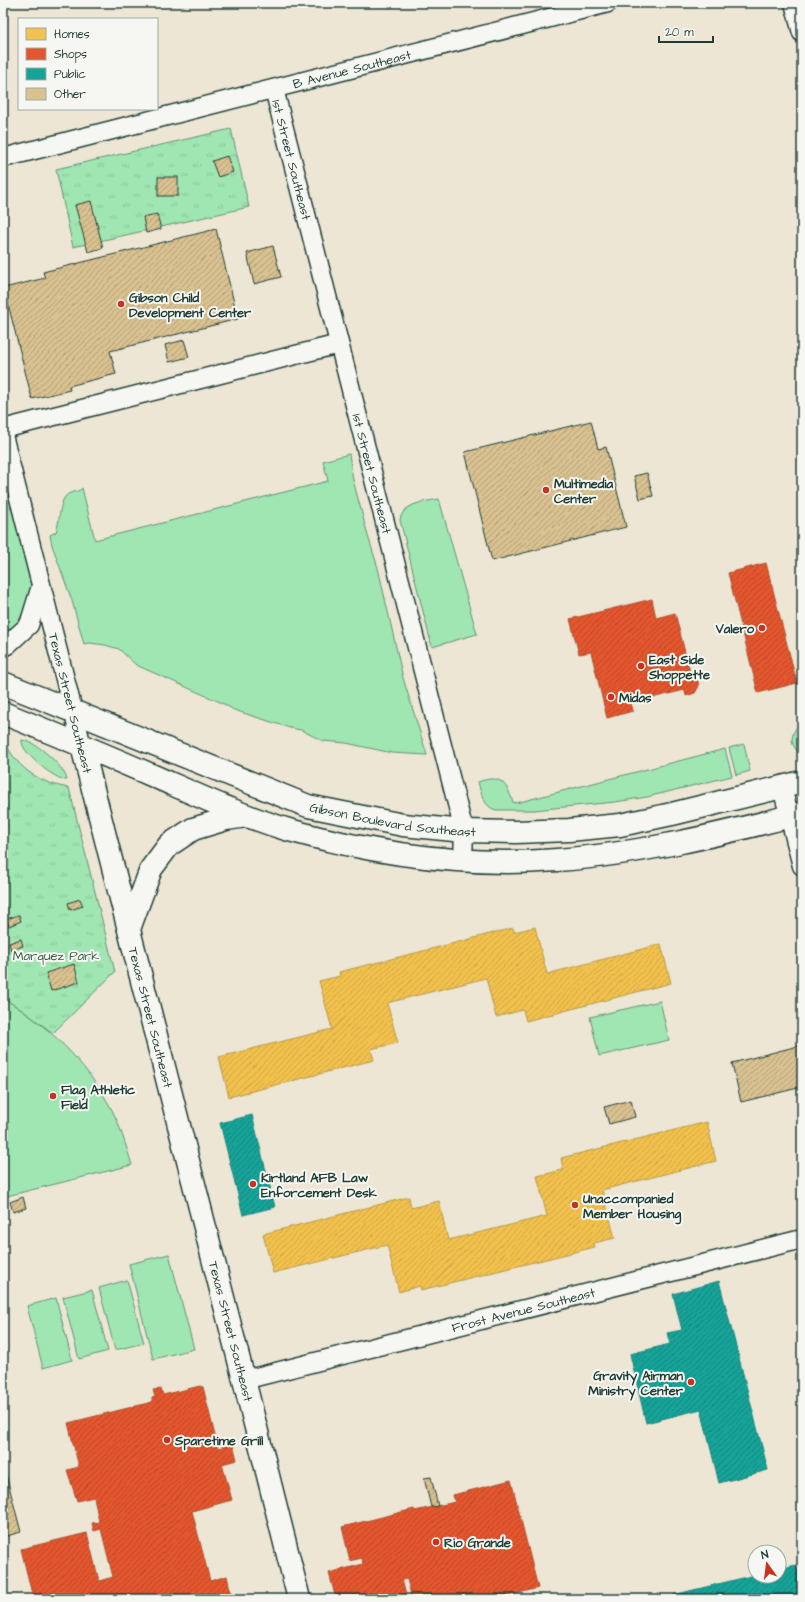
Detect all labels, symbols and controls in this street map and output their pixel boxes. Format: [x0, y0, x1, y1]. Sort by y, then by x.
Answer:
legend [18, 18, 158, 110]
scale bar [659, 18, 713, 44]
text: 20 m [665, 24, 694, 41]
text: Homes [54, 26, 90, 43]
text: Shops [54, 46, 87, 63]
street label: B Avenue Southeast [291, 46, 414, 93]
text: Public [54, 66, 86, 83]
text: Other [54, 86, 86, 103]
street label: 1st Street Southeast [267, 98, 315, 223]
place label: Gibson Child Development Center [129, 289, 252, 323]
marker: Gibson Child Development Center [116, 299, 126, 309]
street label: 1st Street Southeast [347, 412, 396, 537]
place label: Multimedia Center [554, 475, 613, 508]
marker: Multimedia Center [541, 485, 551, 495]
place label: Valero [715, 620, 755, 638]
marker: Valero [757, 623, 767, 633]
street label: Texas Street Southeast [44, 631, 96, 776]
place label: East Side Shoppette [648, 651, 710, 685]
marker: East Side Shoppette [636, 661, 646, 671]
place label: Midas [619, 689, 652, 707]
marker: Midas [606, 692, 616, 702]
street label: Gibson Boulevard Southeast [308, 799, 477, 841]
street label: Texas Street Southeast [124, 945, 177, 1090]
park label: Marquez Park [13, 947, 99, 965]
place label: Flag Athletic Field [61, 1081, 136, 1114]
marker: Flag Athletic Field [48, 1091, 58, 1101]
place label: Kirtland AFB Law Enforcement Desk [261, 1169, 378, 1202]
marker: Kirtland AFB Law Enforcement Desk [248, 1179, 258, 1189]
place label: Unaccompanied Member Housing [582, 1190, 681, 1225]
marker: Unaccompanied Member Housing [570, 1200, 580, 1210]
street label: Texas Street Southeast [204, 1259, 257, 1404]
street label: Frost Avenue Southeast [450, 1283, 598, 1337]
place label: Gravity Airman Ministry Center [588, 1367, 684, 1401]
marker: Gravity Airman Ministry Center [686, 1377, 696, 1387]
place label: Sparetime Grill [174, 1432, 263, 1451]
marker: Sparetime Grill [162, 1435, 172, 1445]
place label: Rio Grande [444, 1534, 511, 1552]
marker: Rio Grande [431, 1537, 441, 1547]
north arrow [747, 1544, 787, 1584]
text: N [760, 1547, 770, 1563]

